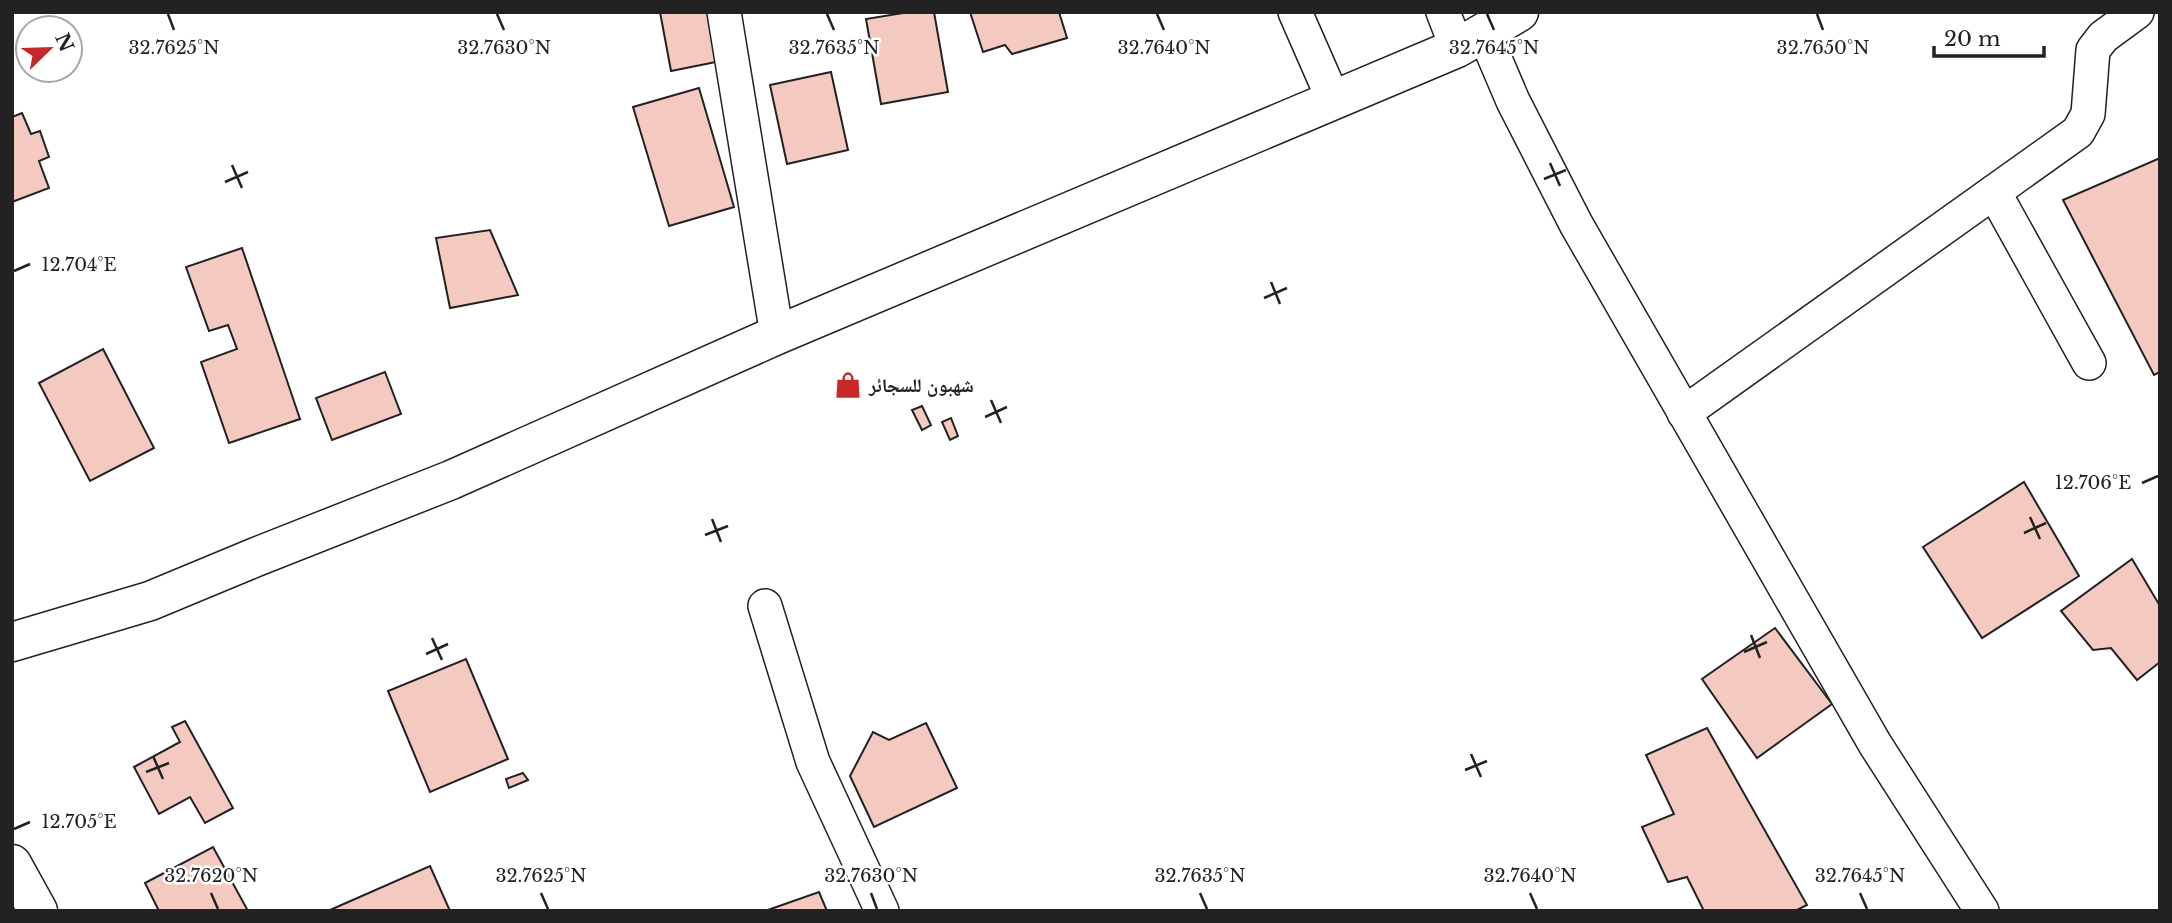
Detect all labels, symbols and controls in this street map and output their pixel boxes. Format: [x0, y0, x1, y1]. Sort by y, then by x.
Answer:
north arrow [14, 14, 84, 84]
scale bar [1934, 14, 2044, 58]
text: 20 m [1944, 26, 2001, 52]
text: N [50, 30, 78, 55]
text: 32.7625°N [128, 37, 220, 59]
text: 32.7630°N [457, 37, 551, 59]
text: 32.7635°N [788, 37, 880, 59]
text: 32.7640°N [1117, 37, 1211, 59]
text: 32.7645°N [1449, 37, 1539, 59]
text: 32.7650°N [1777, 37, 1869, 59]
text: 12.704°E [41, 254, 117, 276]
shop icon: شهبون للسجائر [833, 370, 863, 400]
place label: شهبون للسجائر [868, 374, 974, 397]
text: 12.706°E [2055, 472, 2131, 494]
text: 12.705°E [41, 811, 117, 833]
text: 32.7620°N [164, 865, 258, 887]
text: 32.7625°N [495, 865, 587, 887]
text: 32.7630°N [824, 865, 918, 887]
text: 32.7635°N [1154, 865, 1246, 887]
text: 32.7640°N [1483, 865, 1577, 887]
text: 32.7645°N [1815, 865, 1905, 887]

